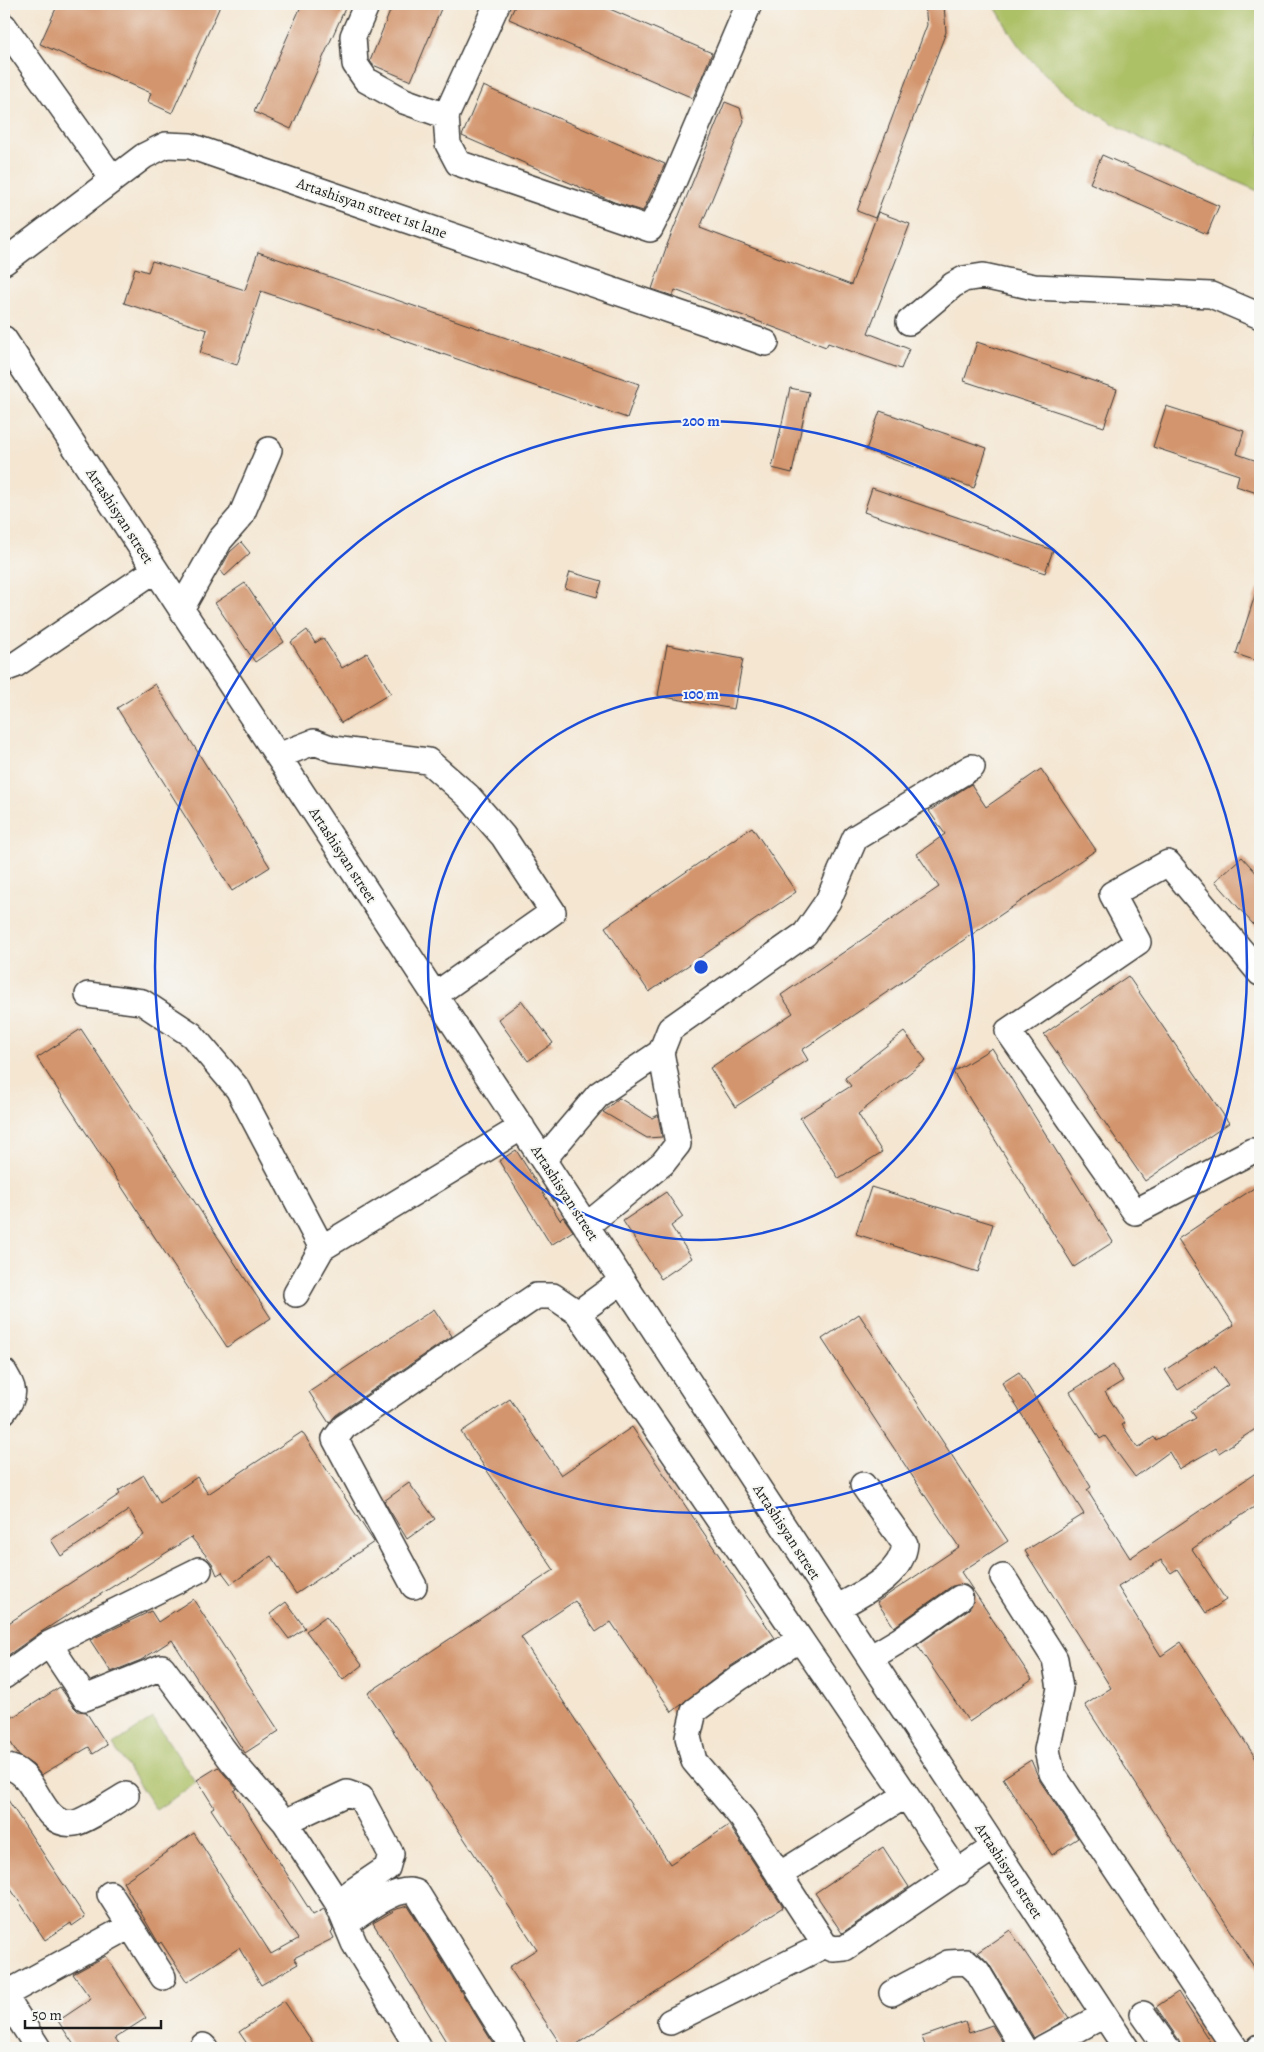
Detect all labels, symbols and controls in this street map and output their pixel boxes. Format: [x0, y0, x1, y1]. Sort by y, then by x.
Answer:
street label: Artashisyan street 1st lane [293, 173, 450, 243]
text: 200 m [682, 411, 720, 431]
street label: Artashisyan street [81, 464, 158, 568]
text: 100 m [683, 684, 719, 704]
street label: Artashisyan street [304, 803, 381, 907]
centre of rings [692, 958, 710, 976]
street label: Artashisyan street [526, 1141, 603, 1245]
street label: Artashisyan street [748, 1480, 825, 1584]
street label: Artashisyan street [970, 1819, 1047, 1923]
scale bar [25, 1997, 161, 2029]
text: 50 m [32, 2005, 62, 2025]

